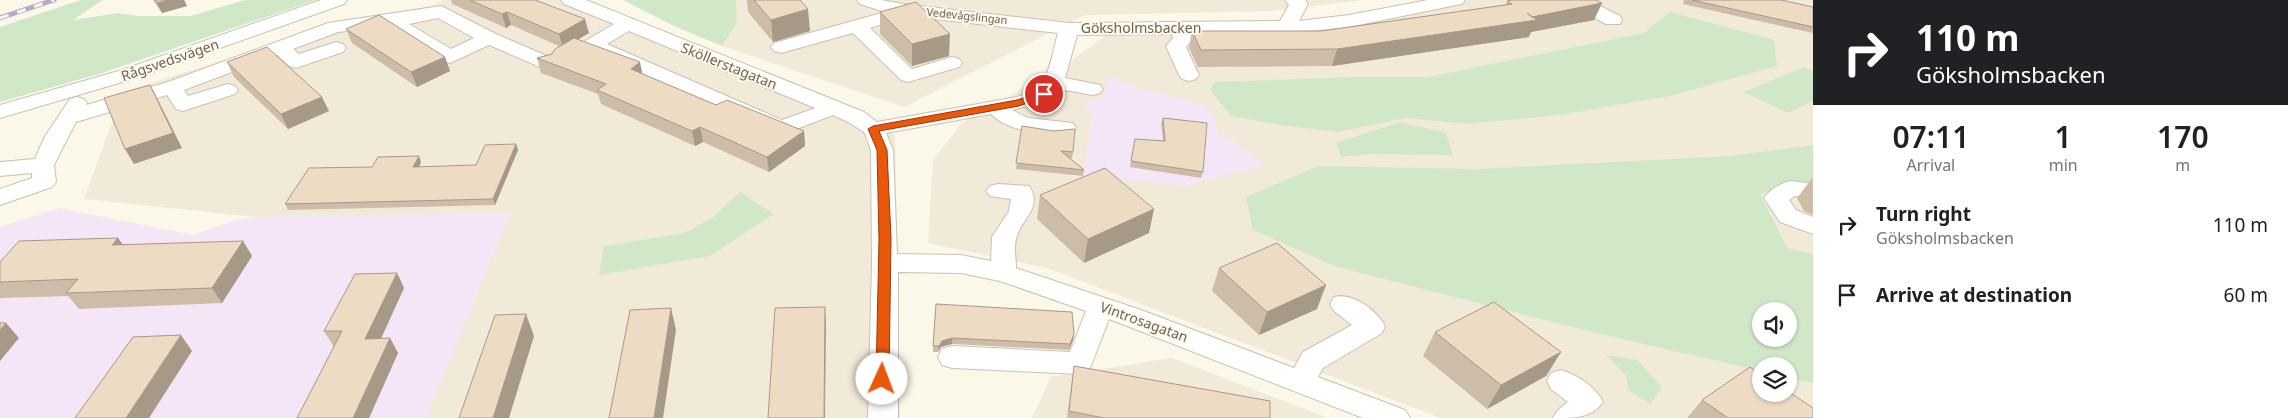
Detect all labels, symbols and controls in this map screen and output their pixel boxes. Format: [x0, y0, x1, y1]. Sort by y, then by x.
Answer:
street label: Vedevågslingan [926, 4, 1008, 27]
text: 110 m [1916, 14, 2019, 61]
street label: Göksholmsbacken [1081, 18, 1201, 37]
icon: right [1833, 20, 1898, 85]
street label: Rågsvedsvägen [118, 34, 221, 85]
street label: Sköllerstagatan [678, 38, 780, 93]
text: Göksholmsbacken [1916, 59, 2106, 89]
pin [1023, 73, 1065, 115]
icon: arrive [1030, 80, 1058, 108]
text: 07:11 [1892, 116, 1969, 157]
text: 1 [2055, 116, 2072, 157]
text: 170 [2157, 116, 2209, 157]
text: Arrival [1906, 154, 1955, 176]
text: min [2049, 154, 2078, 176]
text: m [2175, 154, 2190, 176]
text: Turn right [1876, 201, 1971, 227]
icon: right [1833, 211, 1861, 239]
text: 110 m [2213, 212, 2268, 238]
text: Göksholmsbacken [1876, 227, 2014, 249]
icon: arrive [1833, 281, 1861, 309]
text: Arrive at destination [1876, 282, 2072, 308]
text: 60 m [2224, 282, 2268, 308]
street label: Vintrosagatan [1098, 297, 1191, 346]
map controls [1752, 302, 1797, 402]
button: sound [1752, 302, 1797, 347]
position arrow [855, 352, 907, 404]
button: layers [1752, 357, 1797, 402]

